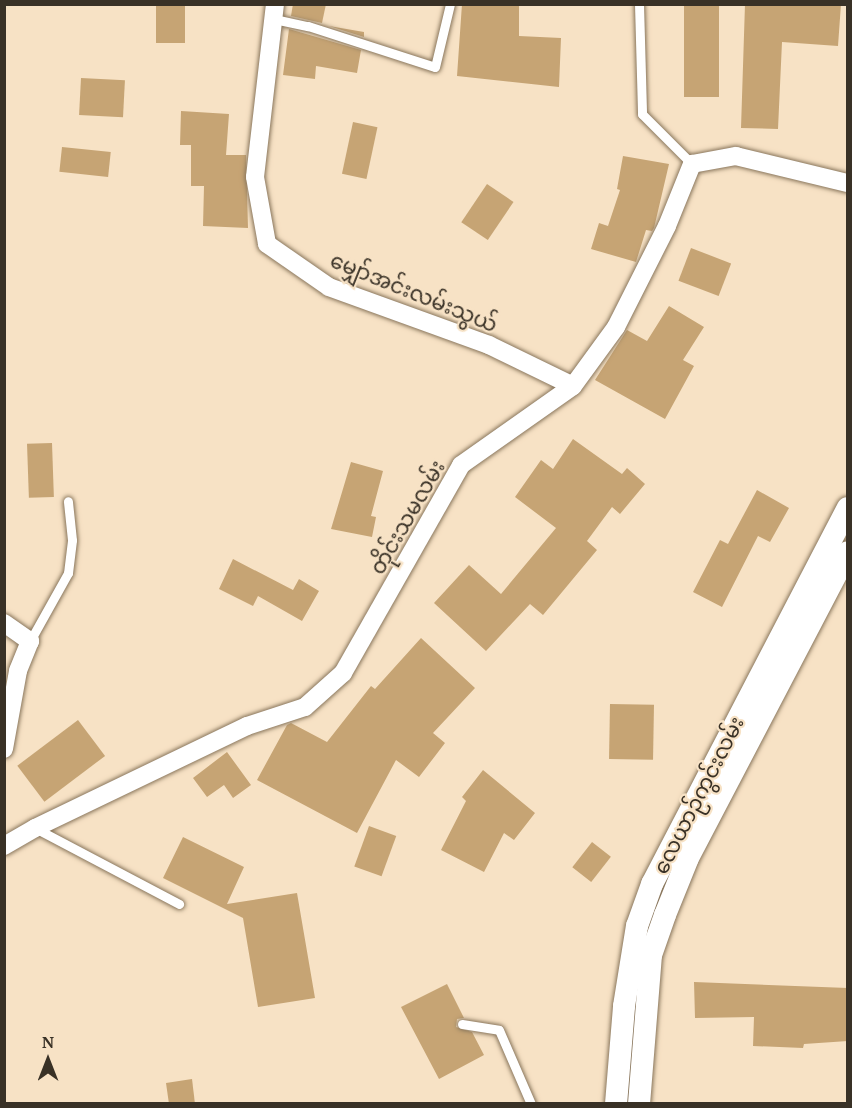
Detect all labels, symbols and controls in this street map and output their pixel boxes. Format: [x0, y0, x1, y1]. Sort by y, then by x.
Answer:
street label: မျှော်အင်းလမ်းသွယ် [327, 247, 501, 337]
street label: တိုင်းသမလမ်း [364, 455, 450, 579]
street label: လေယာဉ်ကွင်းလမ်း [647, 712, 749, 878]
north arrow [18, 1030, 78, 1090]
text: N [42, 1031, 54, 1053]

